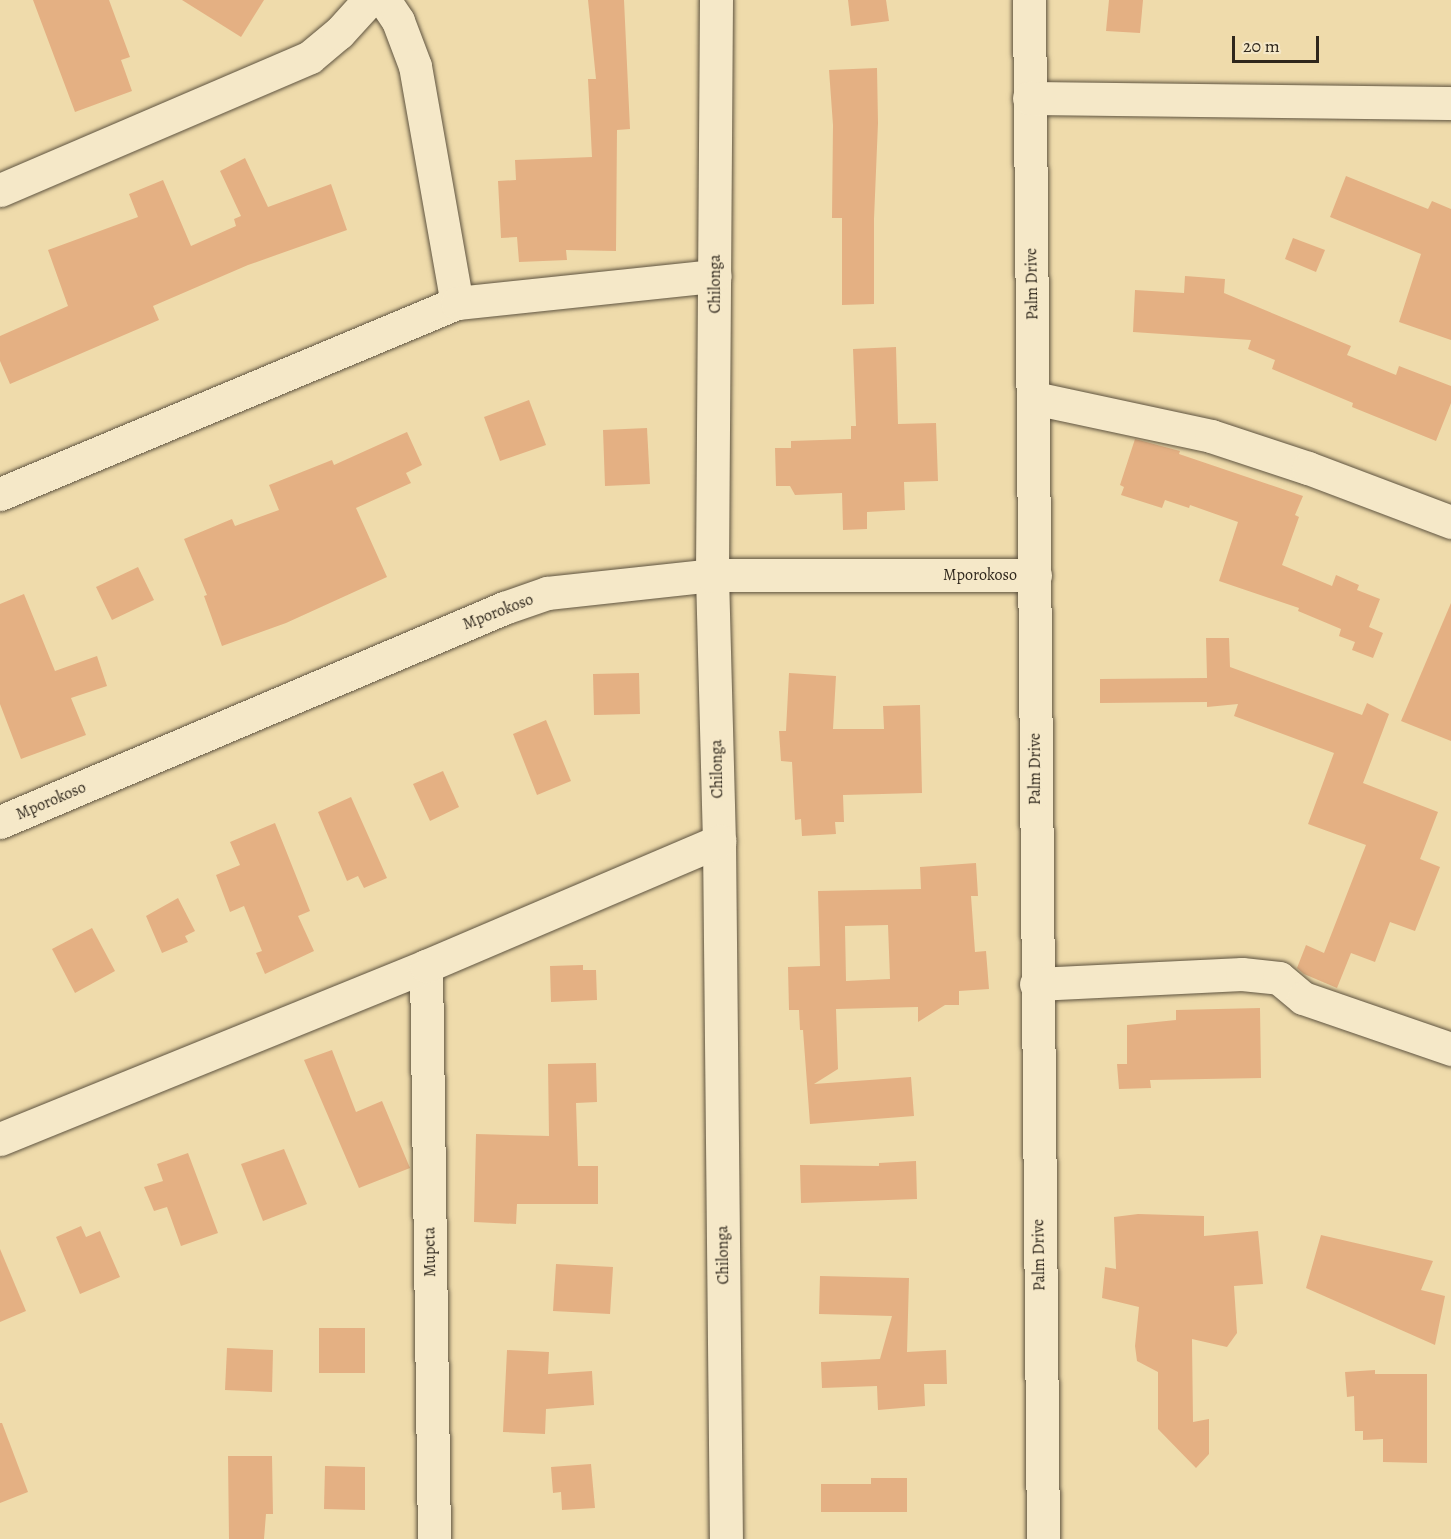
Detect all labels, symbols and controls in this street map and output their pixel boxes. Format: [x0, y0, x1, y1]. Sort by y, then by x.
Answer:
scale bar [1235, 24, 1322, 62]
text: 20 m [1243, 34, 1280, 58]
street label: Palm Drive [1022, 248, 1042, 320]
street label: Chilonga [705, 255, 725, 313]
street label: Mporokoso [943, 565, 1017, 585]
street label: Mporokoso [460, 590, 536, 634]
street label: Palm Drive [1025, 733, 1045, 805]
street label: Chilonga [707, 739, 727, 799]
street label: Mporokoso [13, 778, 89, 824]
street label: Palm Drive [1029, 1219, 1049, 1291]
street label: Chilonga [713, 1225, 733, 1285]
street label: Mupeta [420, 1227, 440, 1277]

